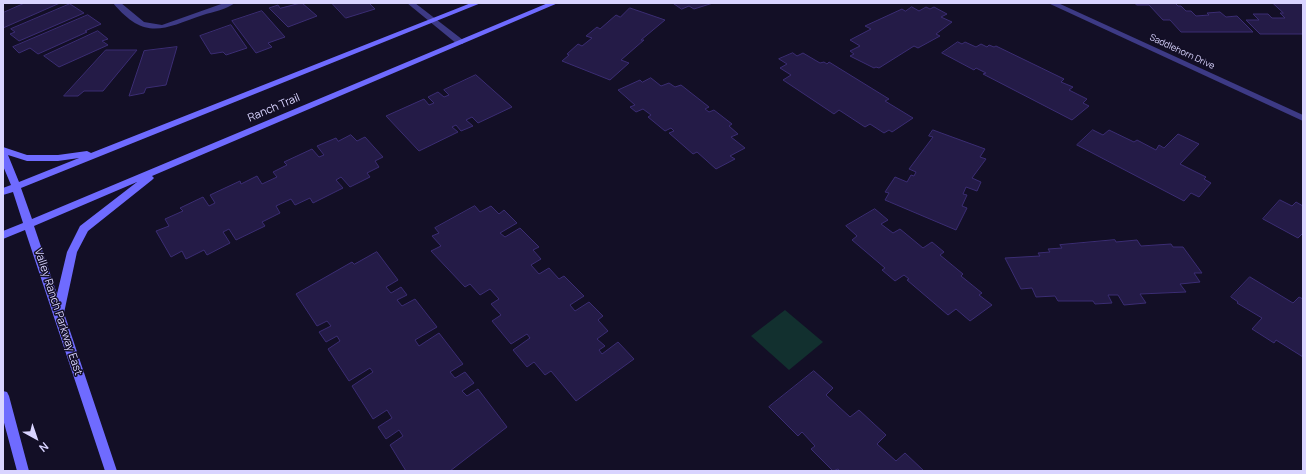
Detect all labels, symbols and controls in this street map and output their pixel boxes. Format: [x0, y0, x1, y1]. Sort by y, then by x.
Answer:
street label: Saddlehorn Drive [1148, 32, 1216, 72]
street label: Ranch Trail [246, 91, 302, 125]
street label: Valley Ranch Parkway East [31, 247, 85, 377]
north arrow [16, 418, 56, 458]
text: N [36, 439, 52, 456]

